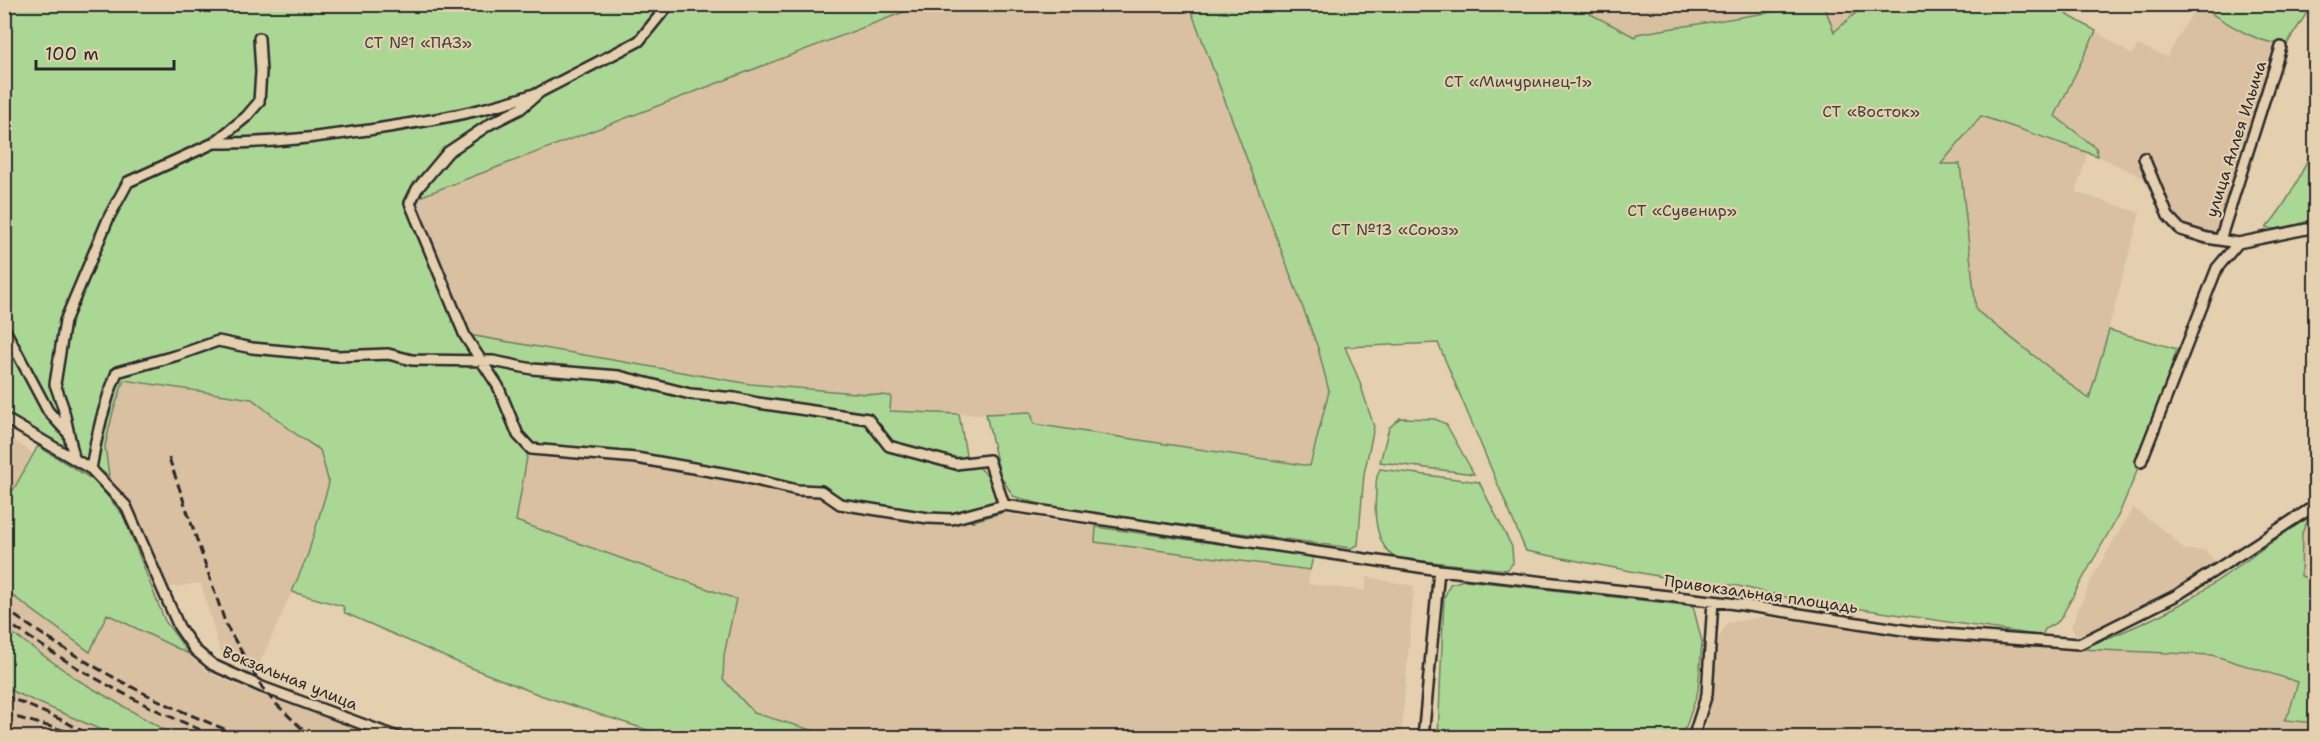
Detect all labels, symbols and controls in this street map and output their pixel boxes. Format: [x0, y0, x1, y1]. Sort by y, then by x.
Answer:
park label: СТ №1 «ПАЗ» [364, 32, 472, 53]
scale bar [36, 33, 174, 71]
text: 100 m [45, 42, 99, 66]
street label: улица Аллея Ильича [2201, 58, 2271, 220]
park label: СТ «Мичуринец-1» [1444, 71, 1592, 92]
park label: СТ «Восток» [1822, 101, 1920, 122]
park label: СТ «Сувенир» [1627, 200, 1737, 221]
park label: СТ №13 «Союз» [1331, 219, 1459, 240]
street label: Привокзальная площадь [1663, 570, 1859, 618]
street label: Вокзальная улица [219, 641, 361, 715]

